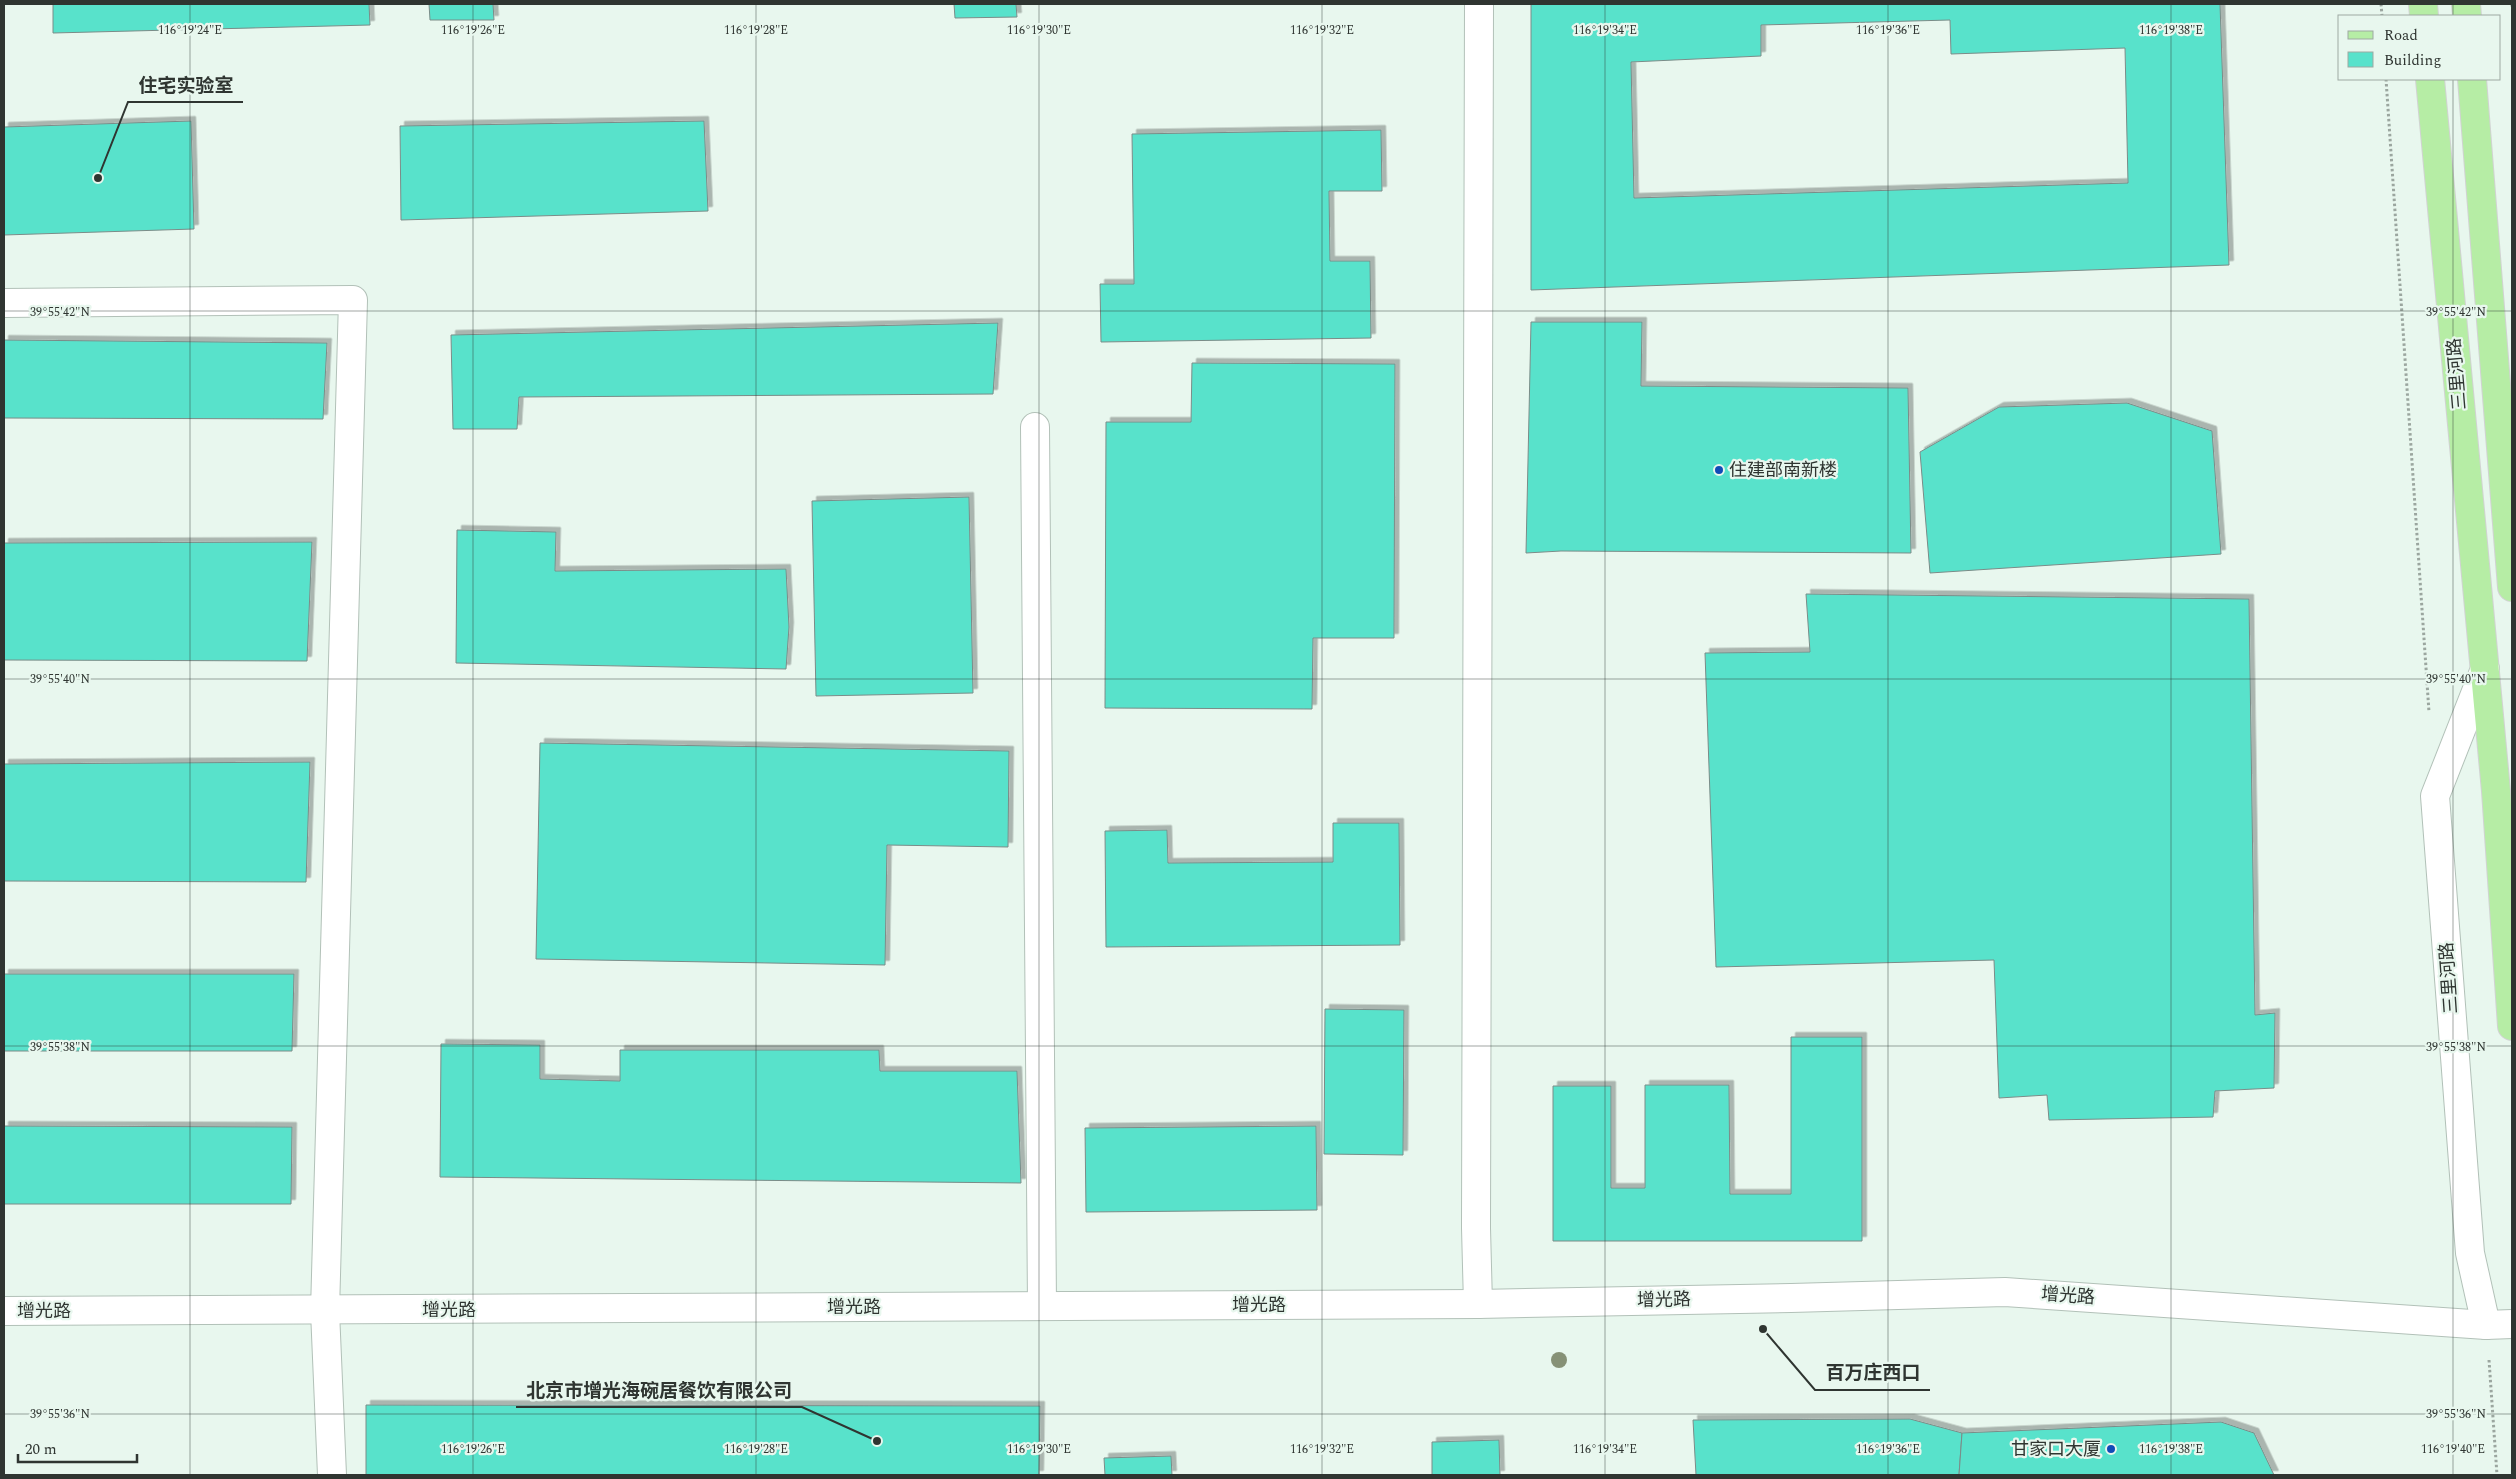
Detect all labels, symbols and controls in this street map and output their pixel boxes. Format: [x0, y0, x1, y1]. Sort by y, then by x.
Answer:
legend [2338, 15, 2501, 80]
text: 116°19'24"E [158, 21, 222, 40]
text: 116°19'26"E [441, 21, 505, 40]
text: 116°19'28"E [724, 21, 788, 40]
text: 116°19'30"E [1007, 21, 1071, 40]
text: 116°19'32"E [1290, 21, 1354, 40]
text: 116°19'34"E [1573, 21, 1637, 40]
text: 116°19'36"E [1856, 21, 1920, 40]
text: 116°19'38"E [2139, 21, 2203, 40]
text: Road [2384, 24, 2418, 47]
text: Building [2384, 49, 2441, 72]
callout: 住宅实验室 [128, 68, 243, 102]
text: 住宅实验室 [138, 72, 234, 101]
text: 39°55'42"N [30, 303, 90, 322]
text: 39°55'42"N [2426, 303, 2486, 322]
street label: 三里河路 [2440, 337, 2474, 411]
place label: 住建部南新楼 [1729, 457, 1837, 484]
marker: 住建部南新楼 [1713, 464, 1725, 476]
text: 39°55'40"N [30, 670, 90, 689]
text: 39°55'40"N [2426, 670, 2486, 689]
street label: 三里河路 [2433, 941, 2465, 1015]
text: 39°55'38"N [30, 1038, 90, 1057]
text: 39°55'38"N [2426, 1038, 2486, 1057]
street label: 增光路 [2040, 1281, 2096, 1311]
street label: 增光路 [1637, 1286, 1691, 1314]
street label: 增光路 [1232, 1292, 1286, 1319]
street label: 增光路 [827, 1294, 881, 1321]
street label: 增光路 [422, 1297, 476, 1324]
street label: 增光路 [17, 1298, 71, 1325]
callout: 百万庄西口 [1815, 1356, 1930, 1390]
text: 百万庄西口 [1825, 1359, 1921, 1388]
callout: 北京市增光海碗居餐饮有限公司 [516, 1373, 802, 1407]
text: 北京市增光海碗居餐饮有限公司 [526, 1377, 792, 1406]
text: 39°55'36"N [30, 1405, 90, 1424]
text: 39°55'36"N [2426, 1405, 2486, 1424]
scale bar [18, 1432, 136, 1464]
place label: 甘家口大厦 [2011, 1436, 2101, 1463]
text: 20 m [25, 1438, 57, 1461]
text: 116°19'26"E [441, 1440, 505, 1459]
text: 116°19'28"E [724, 1440, 788, 1459]
text: 116°19'30"E [1007, 1440, 1071, 1459]
text: 116°19'32"E [1290, 1440, 1354, 1459]
text: 116°19'34"E [1573, 1440, 1637, 1459]
text: 116°19'36"E [1856, 1440, 1920, 1459]
text: 116°19'38"E [2139, 1440, 2203, 1459]
text: 116°19'40"E [2421, 1440, 2485, 1459]
marker: 甘家口大厦 [2105, 1443, 2117, 1455]

